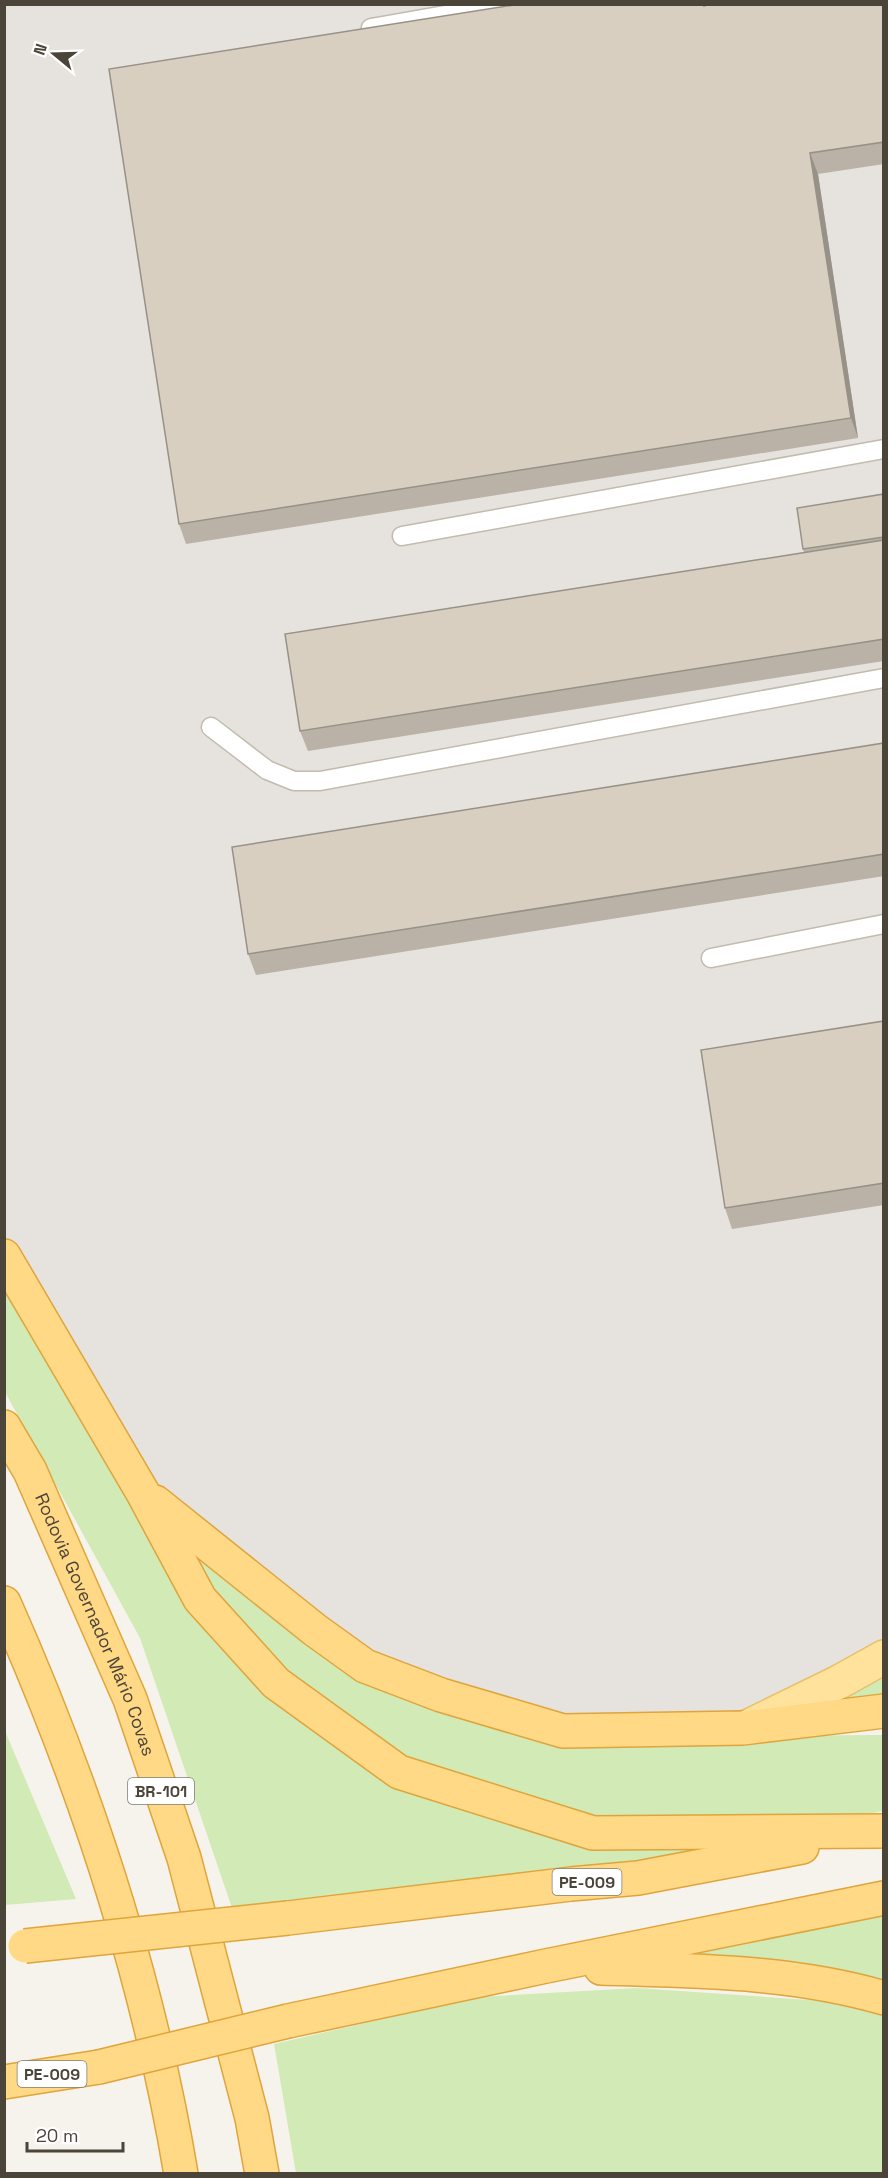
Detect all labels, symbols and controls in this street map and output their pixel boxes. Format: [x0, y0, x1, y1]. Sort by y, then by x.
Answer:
north arrow [24, 24, 84, 84]
text: N [29, 41, 52, 58]
street label: Rodovia Governador Mário Covas [30, 1489, 161, 1759]
road number: BR-101 [128, 1778, 194, 1804]
road number: PE-009 [552, 1869, 622, 1895]
road number: PE-009 [17, 2061, 86, 2087]
scale bar [27, 2115, 123, 2153]
text: 20 m [36, 2124, 79, 2147]

